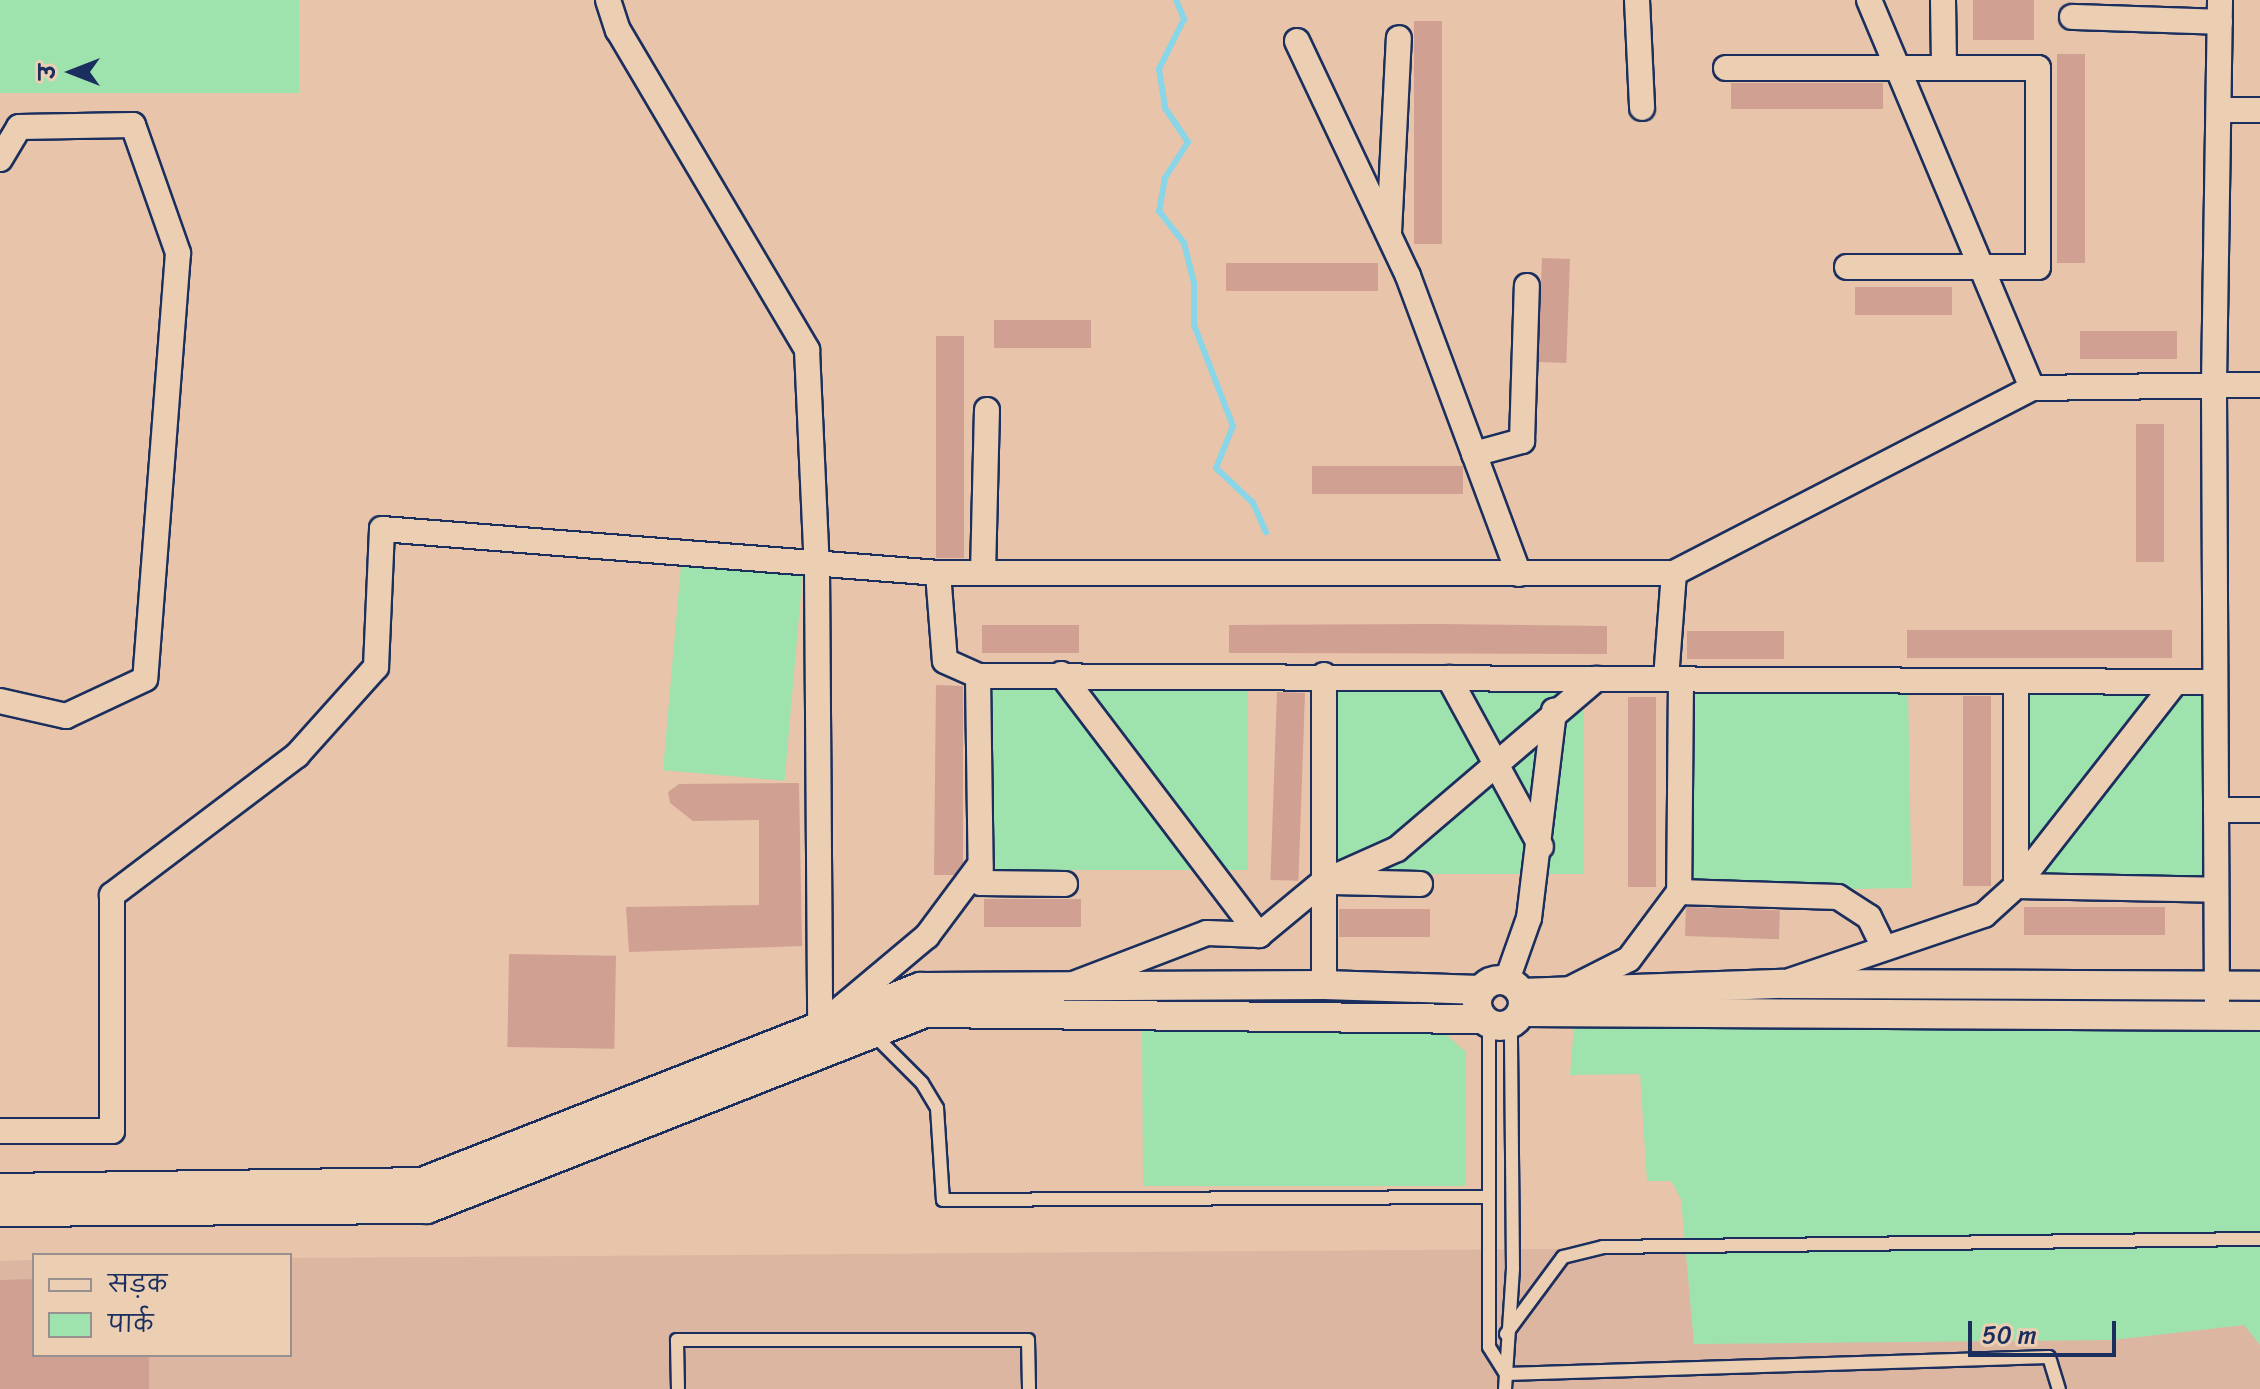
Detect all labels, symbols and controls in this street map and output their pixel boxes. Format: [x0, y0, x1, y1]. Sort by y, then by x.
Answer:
north arrow [32, 32, 112, 112]
text: उ [28, 65, 67, 79]
legend [32, 1253, 292, 1357]
text: सड़क [108, 1263, 167, 1305]
text: पार्क [108, 1303, 153, 1345]
scale bar [1972, 1305, 2120, 1355]
text: 50 m [1982, 1314, 2037, 1356]

